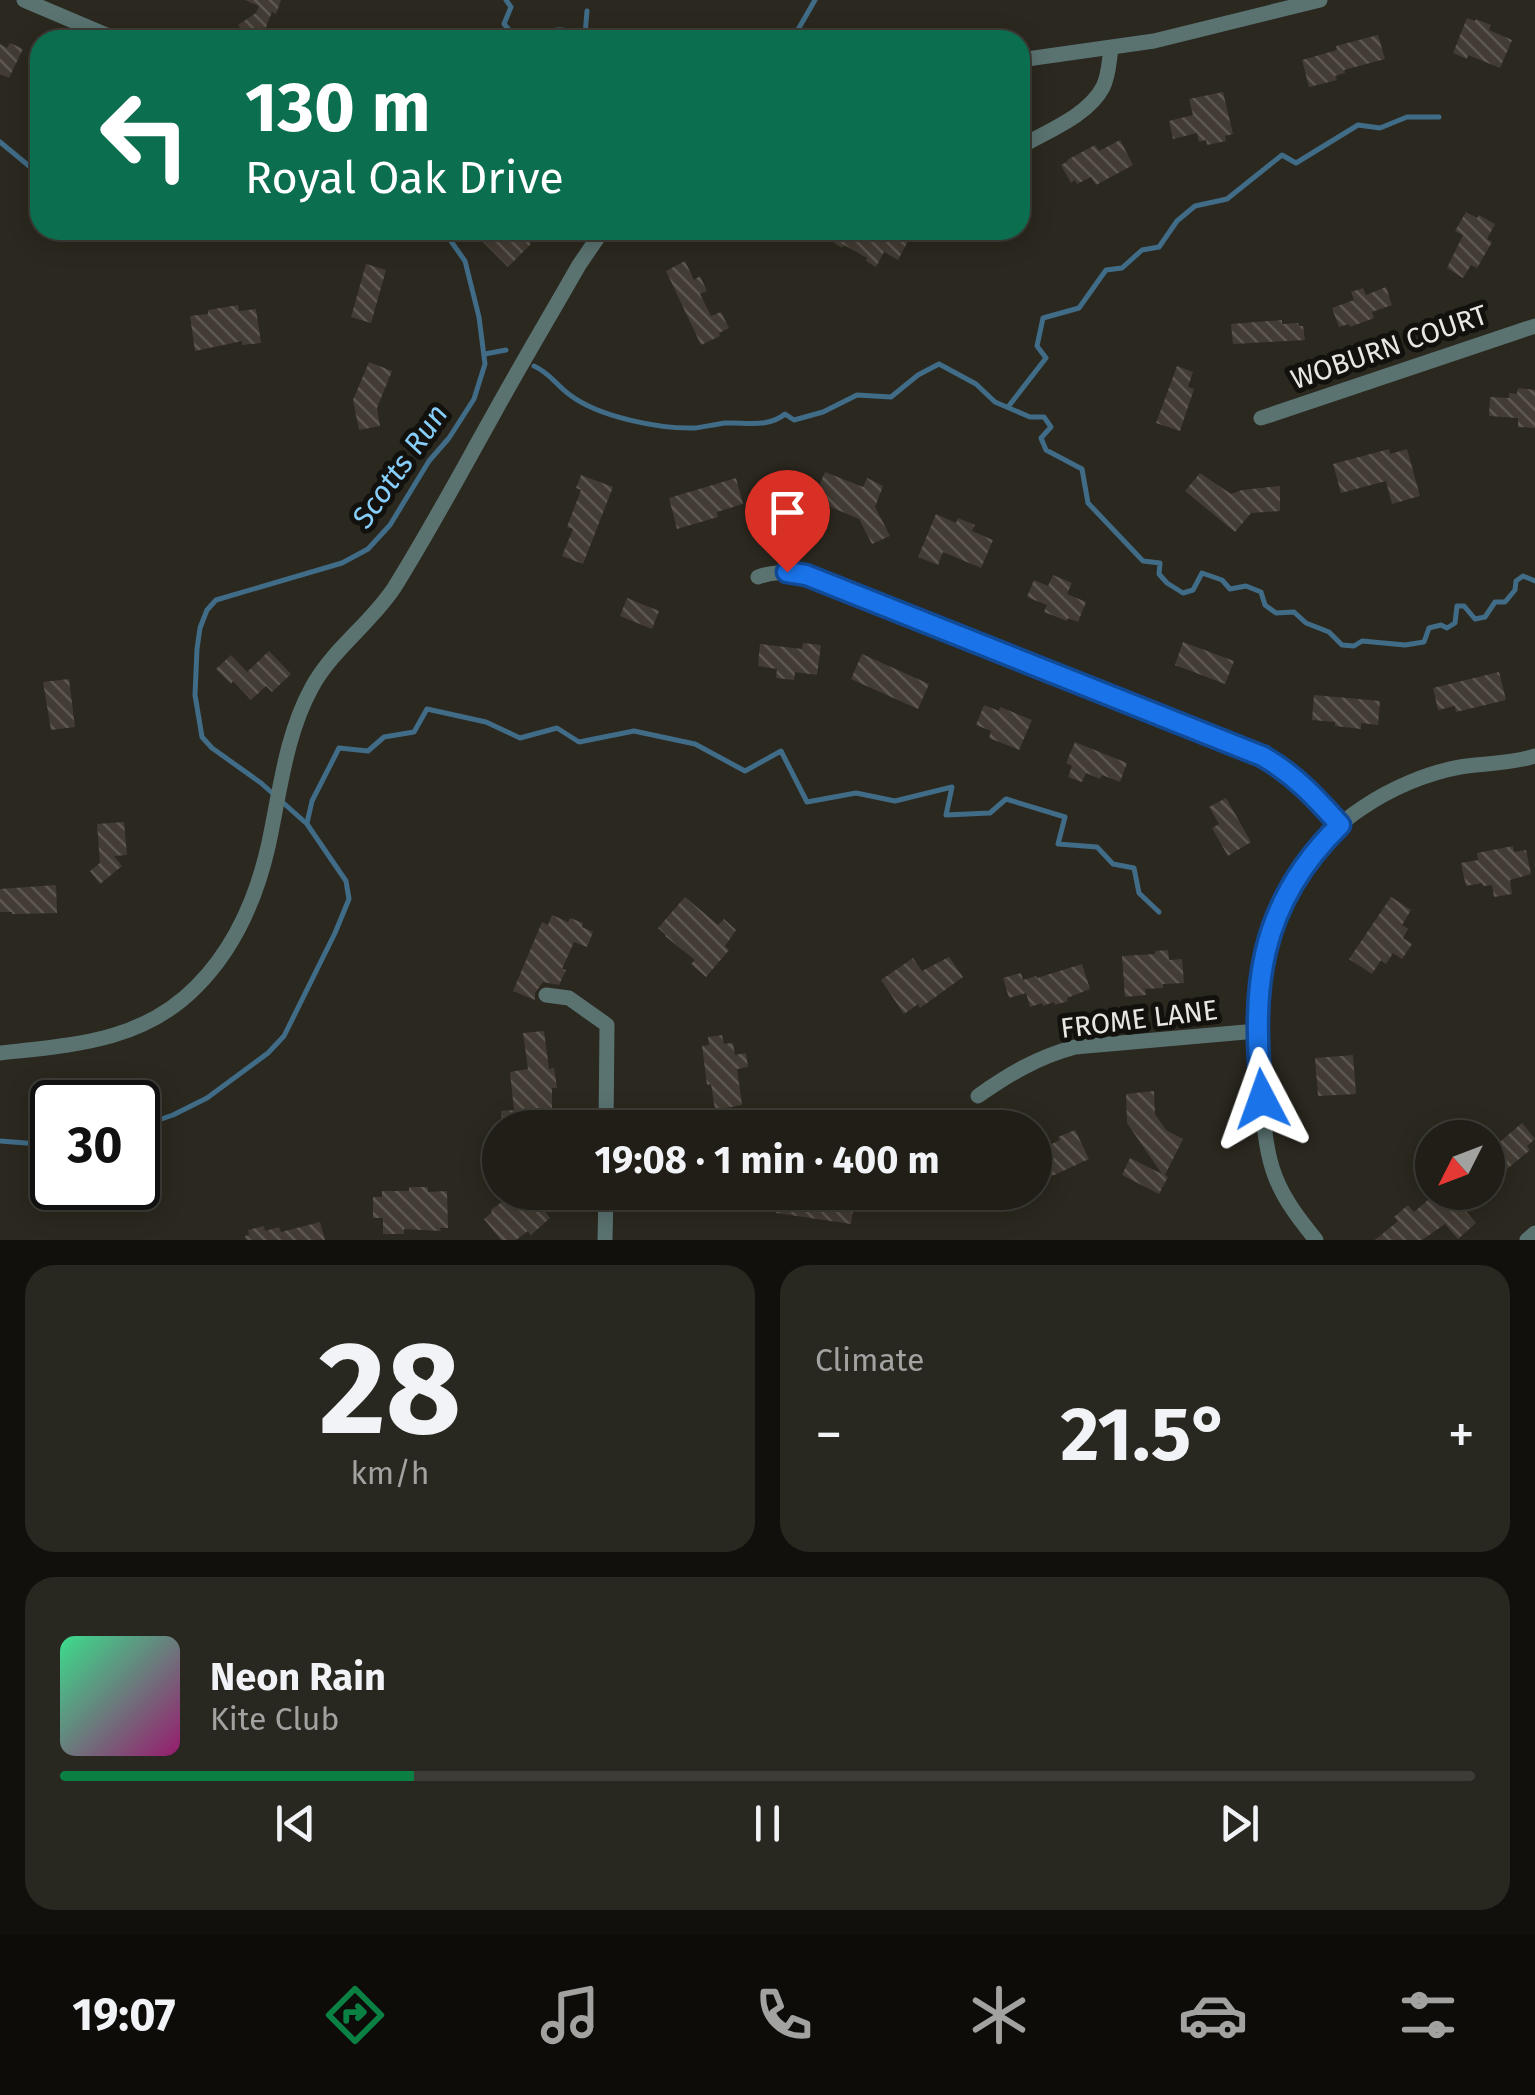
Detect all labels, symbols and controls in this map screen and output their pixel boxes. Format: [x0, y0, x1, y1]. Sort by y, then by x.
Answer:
text: 130 m [245, 66, 431, 150]
icon: left [80, 70, 210, 200]
text: Royal Oak Drive [245, 151, 564, 205]
street label: WOBURN COURT [1287, 298, 1492, 396]
water label: Scotts Run [344, 397, 456, 536]
pin [745, 470, 830, 573]
icon: arrive [760, 485, 815, 540]
street label: FROME LANE [1059, 993, 1219, 1045]
position arrow [1210, 1047, 1314, 1151]
speed limit sign: 30 [30, 1080, 160, 1210]
north arrow [1415, 1120, 1505, 1210]
map controls [1415, 1120, 1505, 1210]
text: 19:08 · 1 min · 400 m [594, 1137, 940, 1183]
text: 28 [319, 1311, 461, 1467]
text: Climate [815, 1341, 924, 1379]
text: 21.5° [1060, 1390, 1230, 1480]
text: − [815, 1402, 843, 1468]
text: + [1448, 1402, 1475, 1468]
text: km/h [350, 1454, 430, 1492]
text: Neon Rain [210, 1654, 386, 1700]
text: Kite Club [210, 1700, 339, 1738]
icon: previous [268, 1796, 323, 1851]
icon: pause [740, 1796, 795, 1851]
icon: next [1212, 1796, 1267, 1851]
icon: directions [320, 1980, 390, 2050]
icon: music [535, 1980, 605, 2050]
icon: phone [749, 1980, 819, 2050]
icon: climate [964, 1980, 1034, 2050]
icon: car [1178, 1980, 1248, 2050]
icon: filters [1393, 1980, 1463, 2050]
text: 19:07 [72, 1988, 176, 2042]

